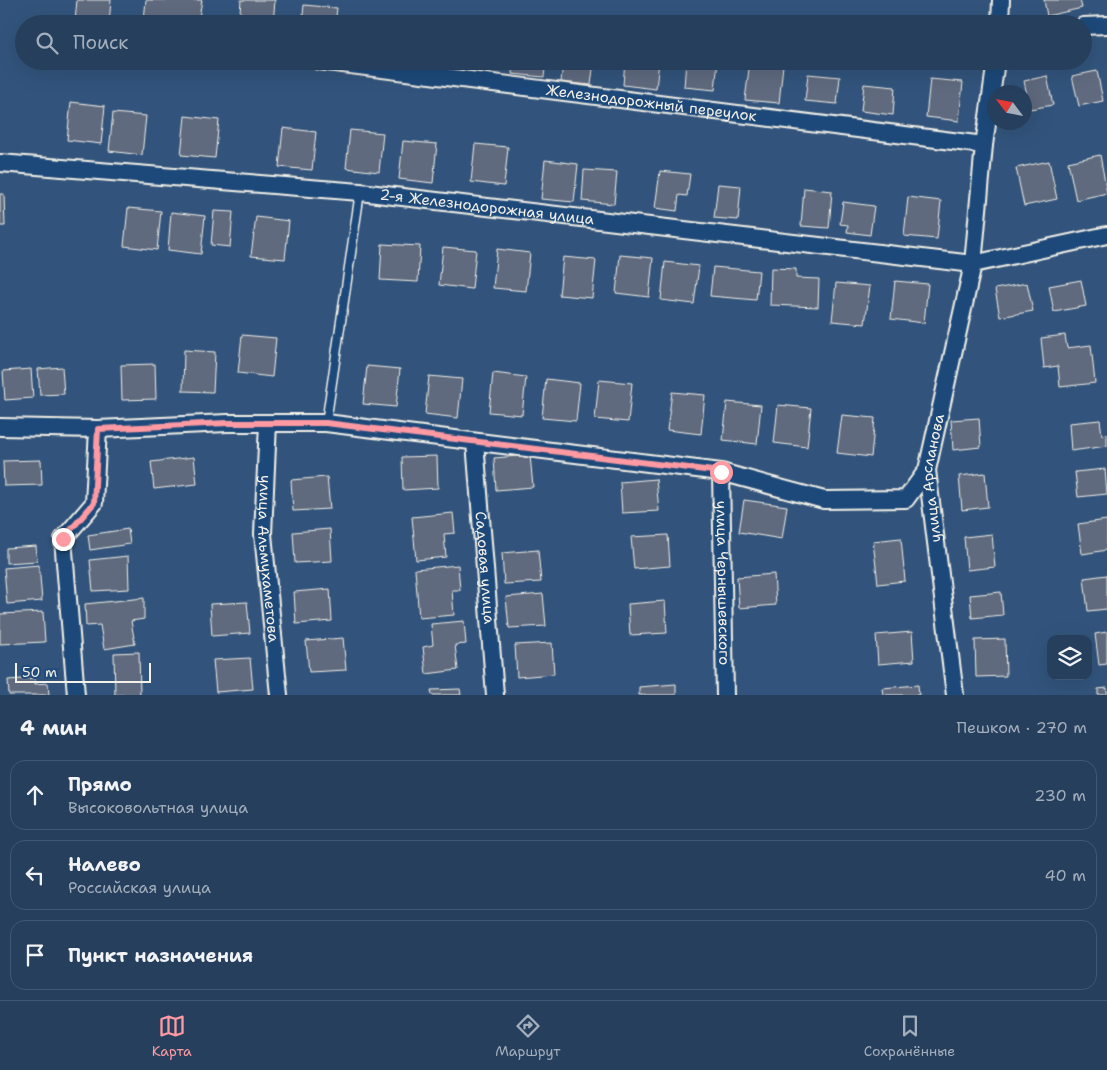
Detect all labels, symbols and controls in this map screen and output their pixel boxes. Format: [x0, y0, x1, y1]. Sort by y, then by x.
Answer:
search box [15, 15, 1092, 70]
icon: search [33, 29, 61, 57]
text: Поиск [73, 30, 128, 55]
street label: Железнодорожный переулок [545, 80, 758, 126]
north arrow [987, 85, 1032, 130]
street label: 2-я Железнодорожная улица [379, 184, 596, 229]
street label: улица Арсланова [917, 411, 949, 544]
route start [710, 461, 733, 484]
street label: улица Альмухаметова [253, 474, 284, 644]
street label: улица Чернышевского [712, 500, 734, 665]
street label: Садовая улица [471, 511, 499, 625]
route end [52, 528, 75, 551]
map controls [1047, 635, 1092, 680]
button: layers [1047, 635, 1092, 680]
scale bar [15, 660, 151, 683]
text: 50 m [22, 663, 57, 681]
text: 4 мин [20, 714, 87, 742]
text: Пешком · 270 m [956, 717, 1087, 738]
text: Прямо [68, 772, 132, 797]
icon: ahead [21, 781, 49, 809]
text: 230 m [1034, 785, 1086, 806]
text: Высоковольтная улица [68, 797, 248, 818]
text: Налево [68, 852, 141, 877]
icon: left [21, 861, 49, 889]
text: 40 m [1044, 865, 1086, 886]
text: Российская улица [68, 877, 211, 898]
icon: arrive [21, 941, 49, 969]
text: Пункт назначения [68, 943, 253, 968]
tab: Карта [152, 1012, 192, 1060]
tab: Маршрут [495, 1012, 560, 1060]
tab: Сохранённые [864, 1012, 955, 1060]

